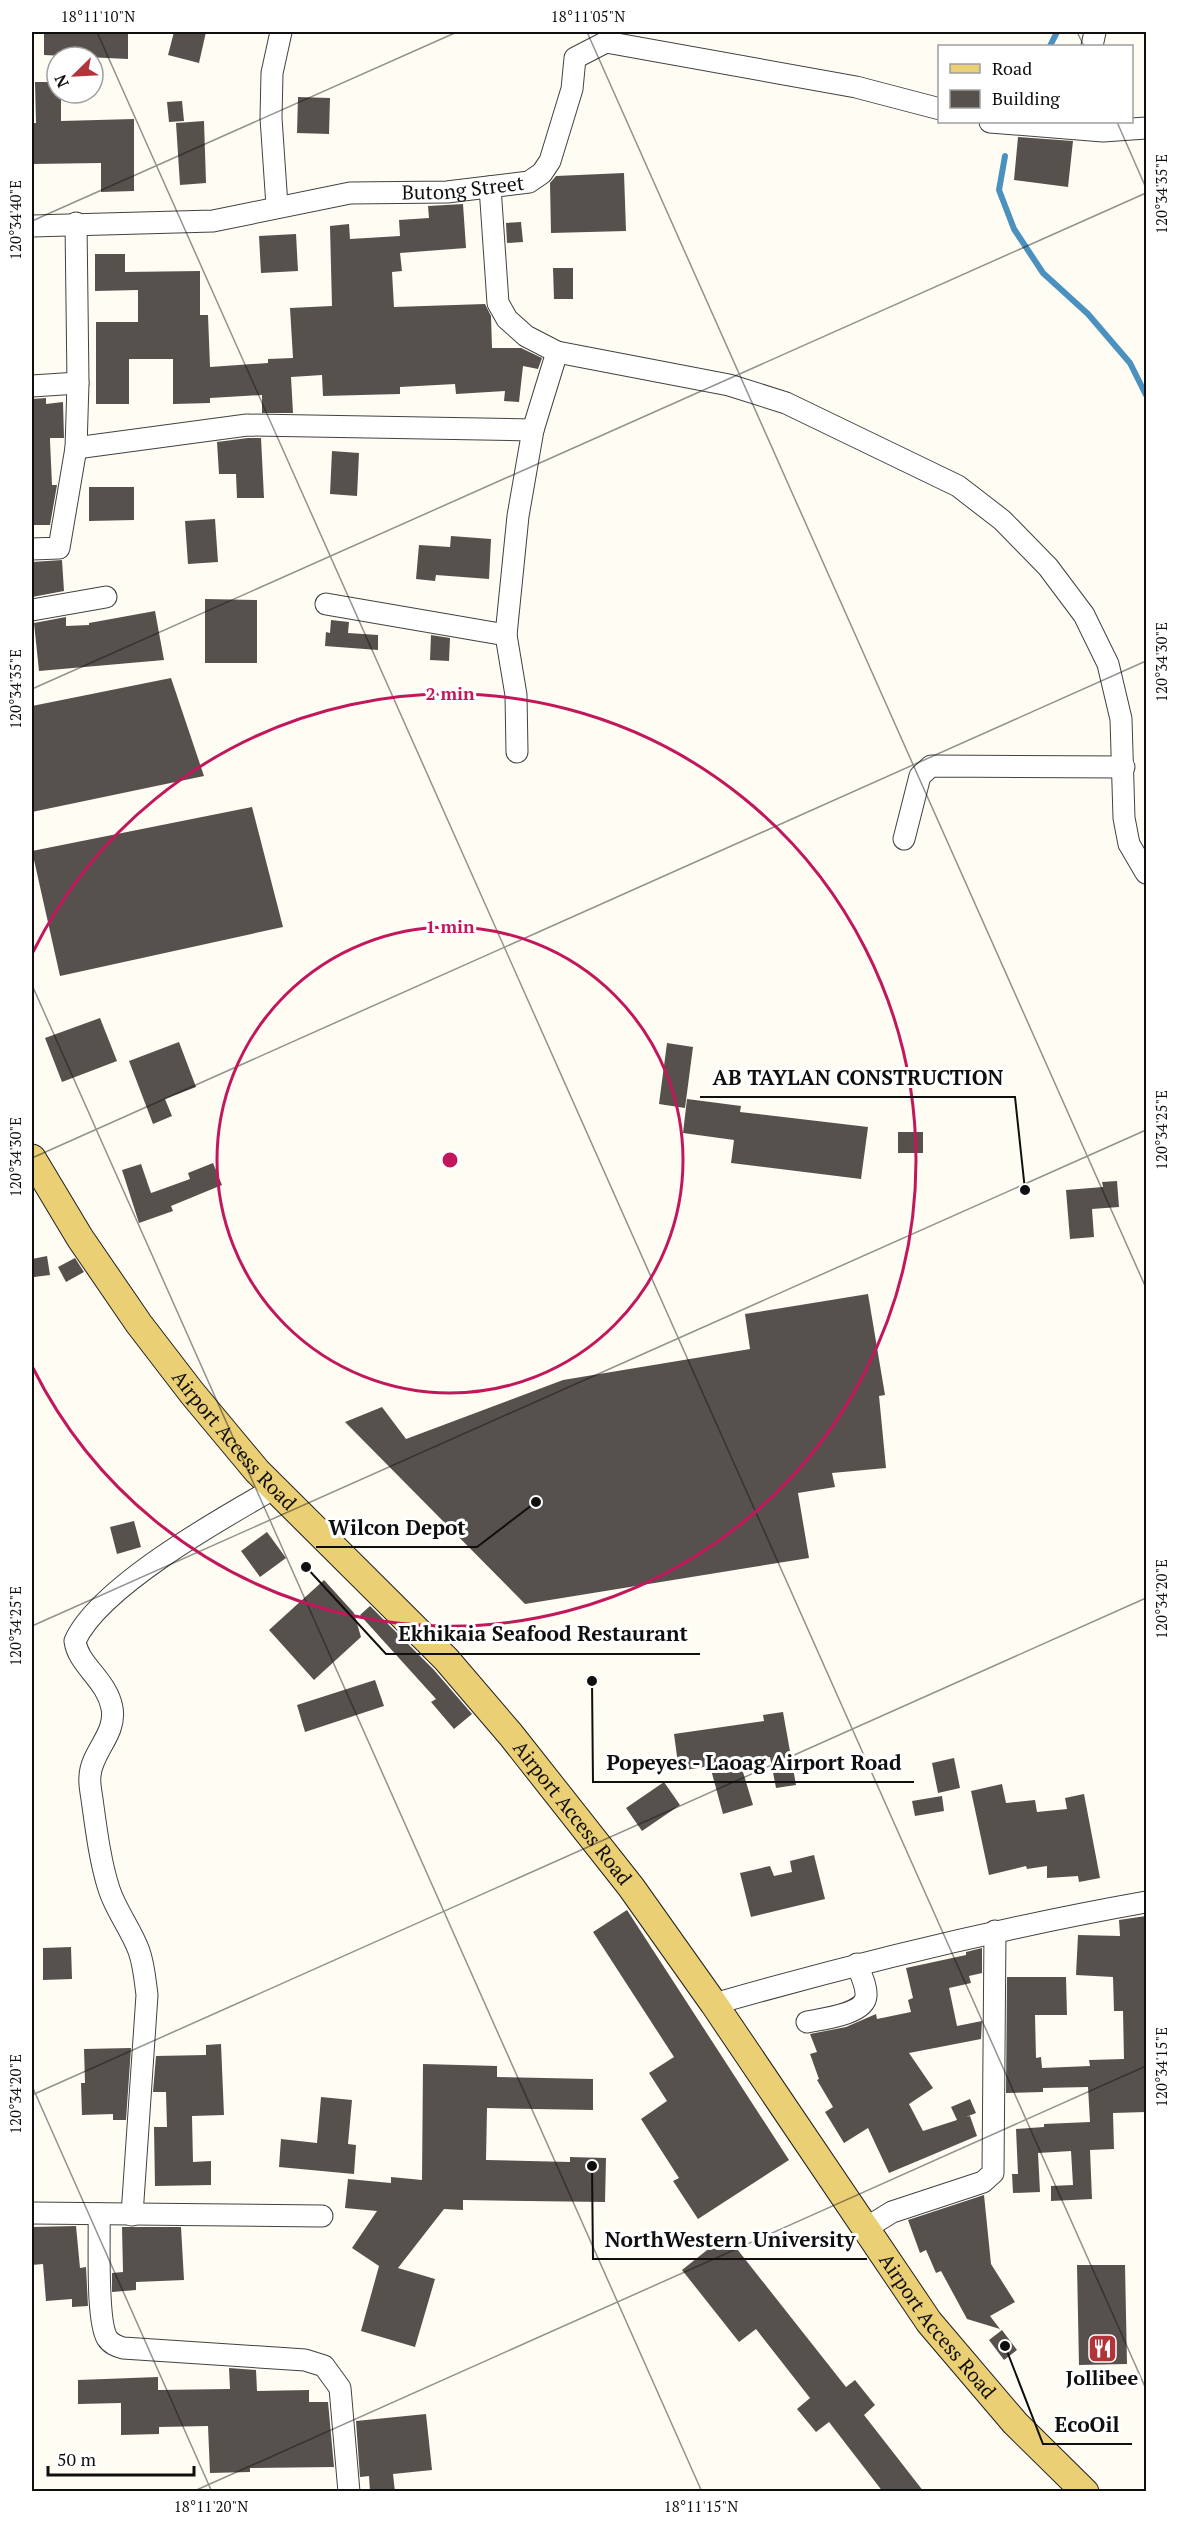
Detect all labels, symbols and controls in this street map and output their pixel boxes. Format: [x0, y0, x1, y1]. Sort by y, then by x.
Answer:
text: 18°11'10"N [61, 6, 135, 26]
text: 18°11'05"N [551, 6, 625, 26]
north arrow [45, 45, 105, 105]
legend [938, 45, 1133, 123]
text: Road [992, 56, 1032, 80]
text: N [49, 71, 74, 91]
text: Building [992, 86, 1060, 110]
text: 120°34'35"E [1151, 154, 1171, 234]
street label: Butong Street [401, 169, 526, 205]
text: 120°34'40"E [5, 180, 25, 260]
text: 120°34'30"E [1151, 622, 1171, 702]
text: 120°34'35"E [5, 649, 25, 729]
text: 2 min [425, 681, 475, 705]
text: 1 min [425, 914, 475, 938]
callout: AB TAYLAN CONSTRUCTION [700, 1058, 1015, 1097]
text: AB TAYLAN CONSTRUCTION [713, 1063, 1003, 1091]
text: 120°34'25"E [1151, 1090, 1171, 1170]
text: 120°34'30"E [5, 1117, 25, 1197]
centre of rings [440, 1150, 460, 1170]
street label: Airport Access Road [166, 1364, 303, 1516]
callout: Wilcon Depot [316, 1508, 477, 1547]
text: Wilcon Depot [328, 1513, 466, 1541]
text: 120°34'20"E [1151, 1559, 1171, 1639]
text: 120°34'25"E [5, 1586, 25, 1666]
callout: Ekhikaia Seafood Restaurant [386, 1615, 700, 1654]
text: Ekhikaia Seafood Restaurant [398, 1619, 688, 1647]
street label: Airport Access Road [507, 1735, 638, 1891]
callout: Popeyes - Laoag Airport Road [593, 1743, 914, 1782]
text: Popeyes - Laoag Airport Road [606, 1748, 902, 1776]
text: 120°34'15"E [1151, 2027, 1171, 2107]
text: 120°34'20"E [5, 2054, 25, 2134]
callout: NorthWestern University [593, 2220, 867, 2259]
text: NorthWestern University [605, 2225, 856, 2253]
street label: Airport Access Road [873, 2248, 1002, 2404]
restaurant icon: Jollibee [1086, 2332, 1118, 2364]
place label: Jollibee [1066, 2364, 1138, 2391]
callout: EcoOil [1043, 2405, 1132, 2444]
text: EcoOil [1055, 2410, 1119, 2438]
scale bar [48, 2439, 194, 2477]
text: 50 m [57, 2447, 97, 2471]
text: 18°11'20"N [174, 2496, 248, 2516]
text: 18°11'15"N [664, 2496, 738, 2516]

